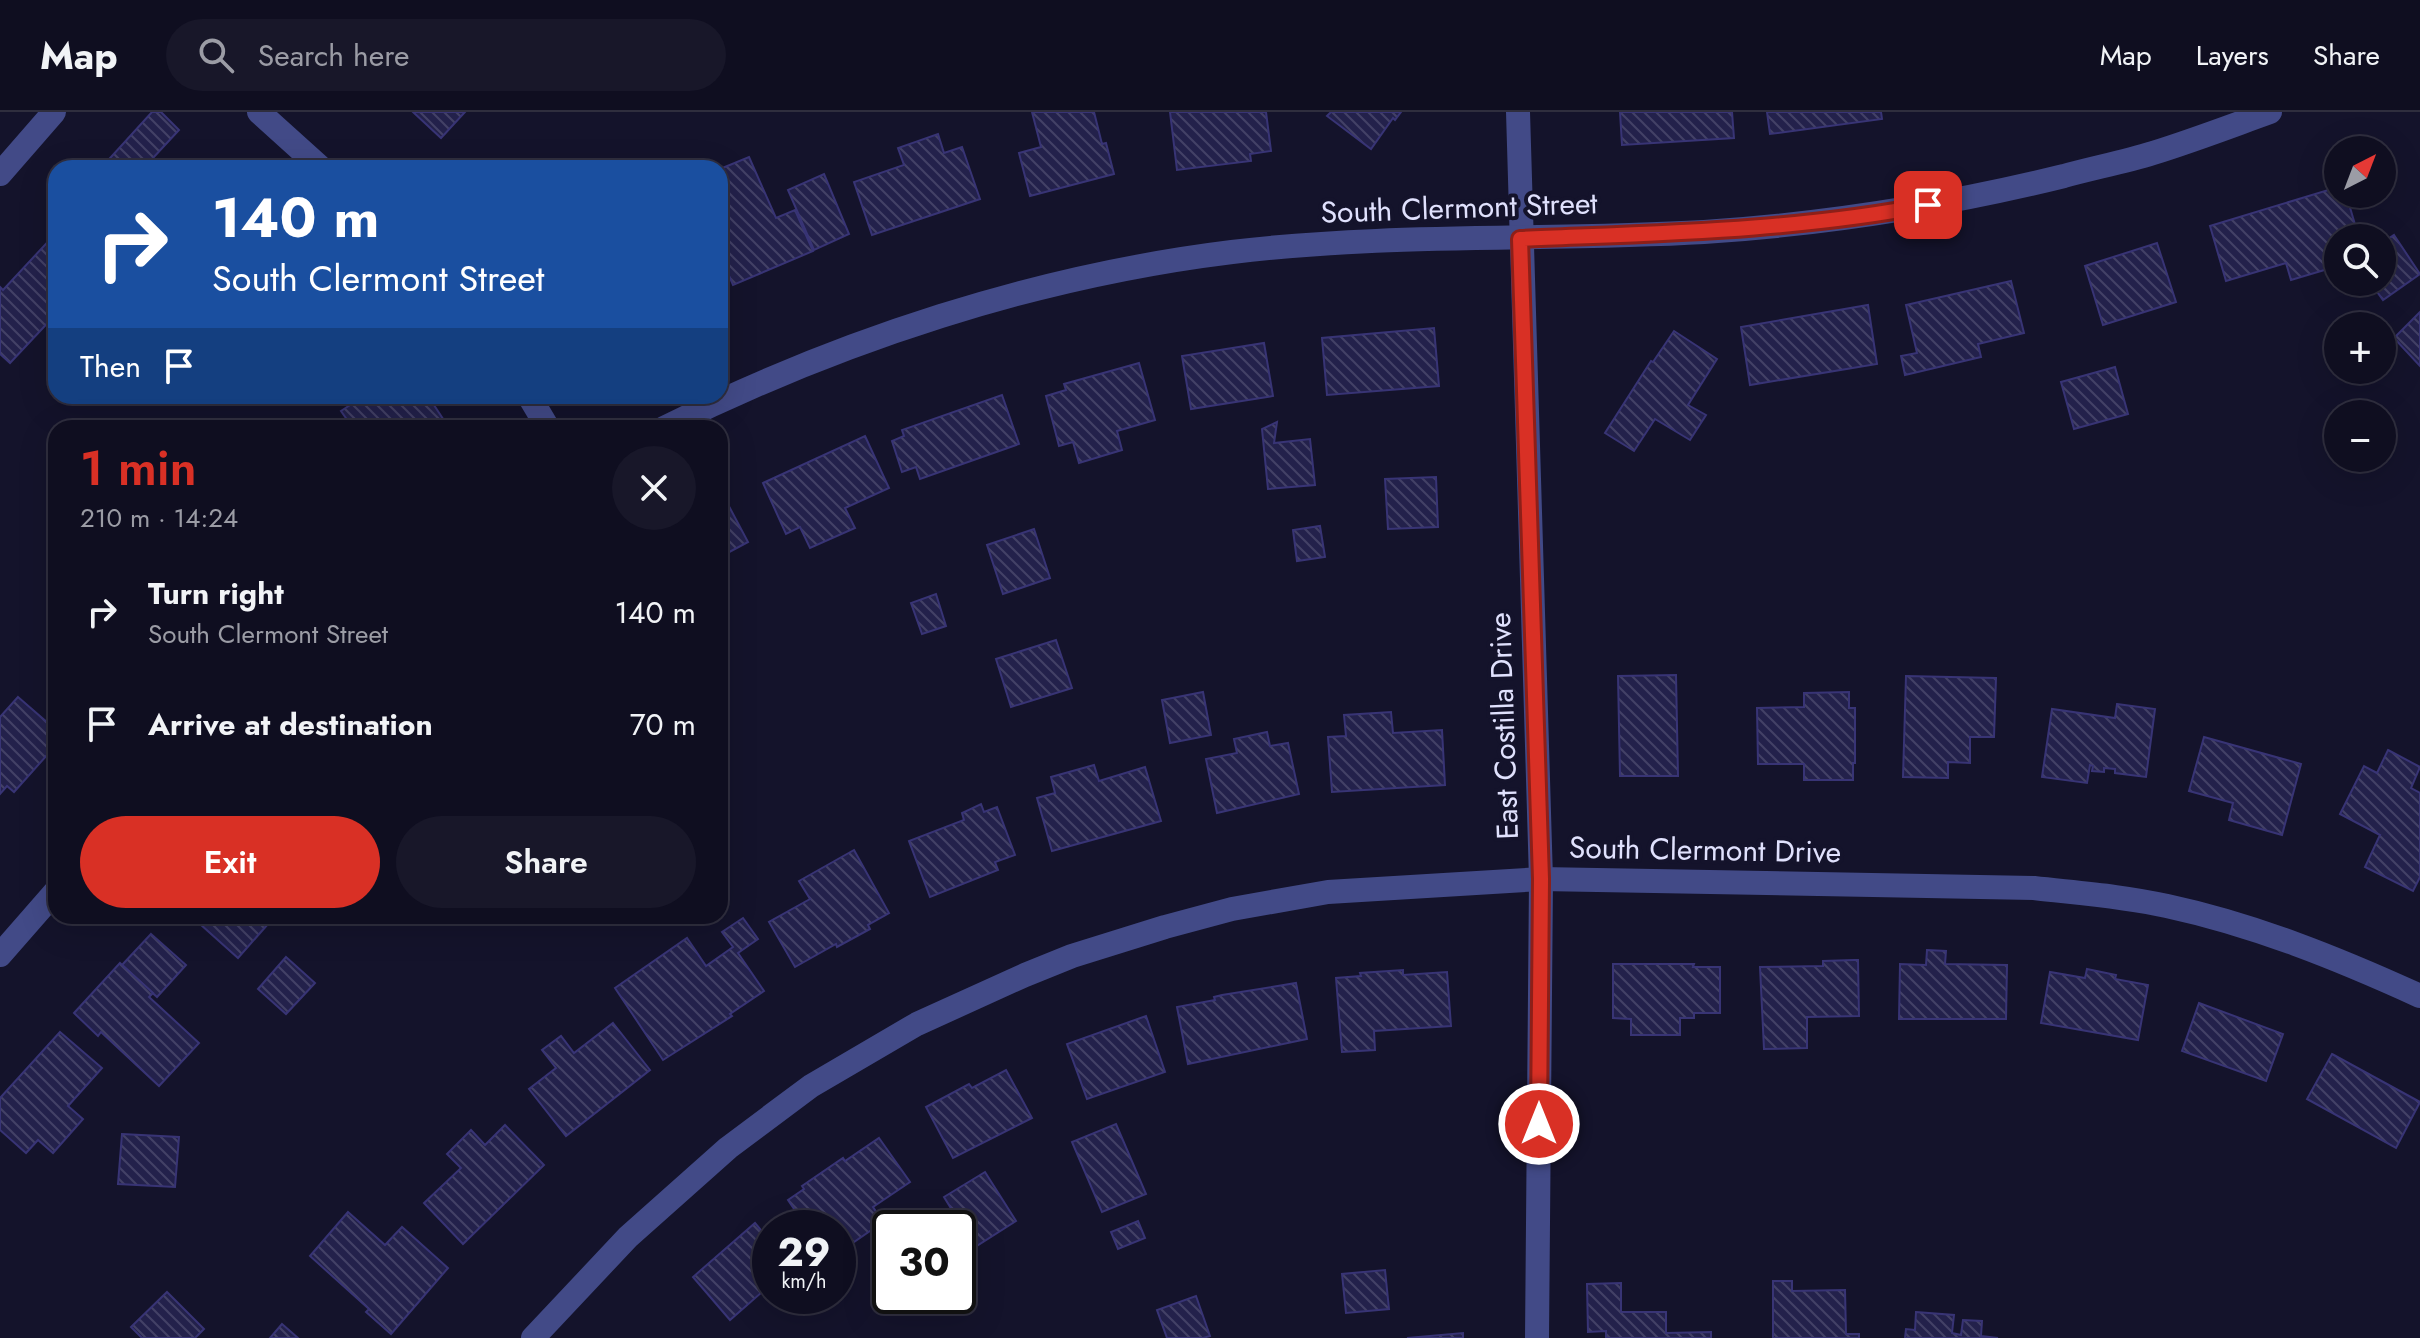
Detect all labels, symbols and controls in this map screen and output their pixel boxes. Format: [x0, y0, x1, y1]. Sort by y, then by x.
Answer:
search box [166, 19, 726, 91]
text: Map [40, 28, 118, 83]
icon: search [194, 33, 238, 77]
text: Search here [258, 34, 410, 77]
text: Map [2100, 35, 2152, 76]
text: Layers [2196, 35, 2269, 76]
text: Share [2313, 35, 2380, 76]
north arrow [2324, 136, 2396, 208]
map controls [2324, 136, 2396, 472]
pin [1894, 171, 1962, 239]
text: 140 m [212, 177, 379, 258]
street label: South Clermont Street [1320, 181, 1599, 234]
icon: arrive [1906, 183, 1950, 227]
icon: right [80, 192, 184, 296]
button: search [2324, 224, 2396, 296]
text: South Clermont Street [212, 252, 544, 304]
button: + [2324, 312, 2396, 384]
icon: arrive [157, 344, 201, 388]
text: Then [80, 345, 141, 388]
button: − [2324, 400, 2396, 472]
text: 1 min [80, 434, 197, 503]
button: close [612, 446, 696, 530]
text: 210 m · 14:24 [80, 499, 238, 537]
text: Turn right [148, 572, 284, 615]
icon: right [80, 590, 124, 634]
text: 140 m [615, 591, 696, 634]
street label: East Costilla Drive [1478, 612, 1529, 840]
text: South Clermont Street [148, 615, 388, 653]
icon: arrive [80, 702, 124, 746]
text: Arrive at destination [148, 703, 433, 746]
text: 70 m [630, 703, 696, 746]
button: Exit [80, 816, 380, 908]
button: Share [396, 816, 696, 908]
street label: South Clermont Drive [1569, 826, 1841, 873]
position arrow [1497, 1082, 1581, 1166]
speed limit sign: 30 [872, 1210, 976, 1314]
text: 29 [778, 1223, 831, 1281]
text: km/h [781, 1267, 827, 1296]

